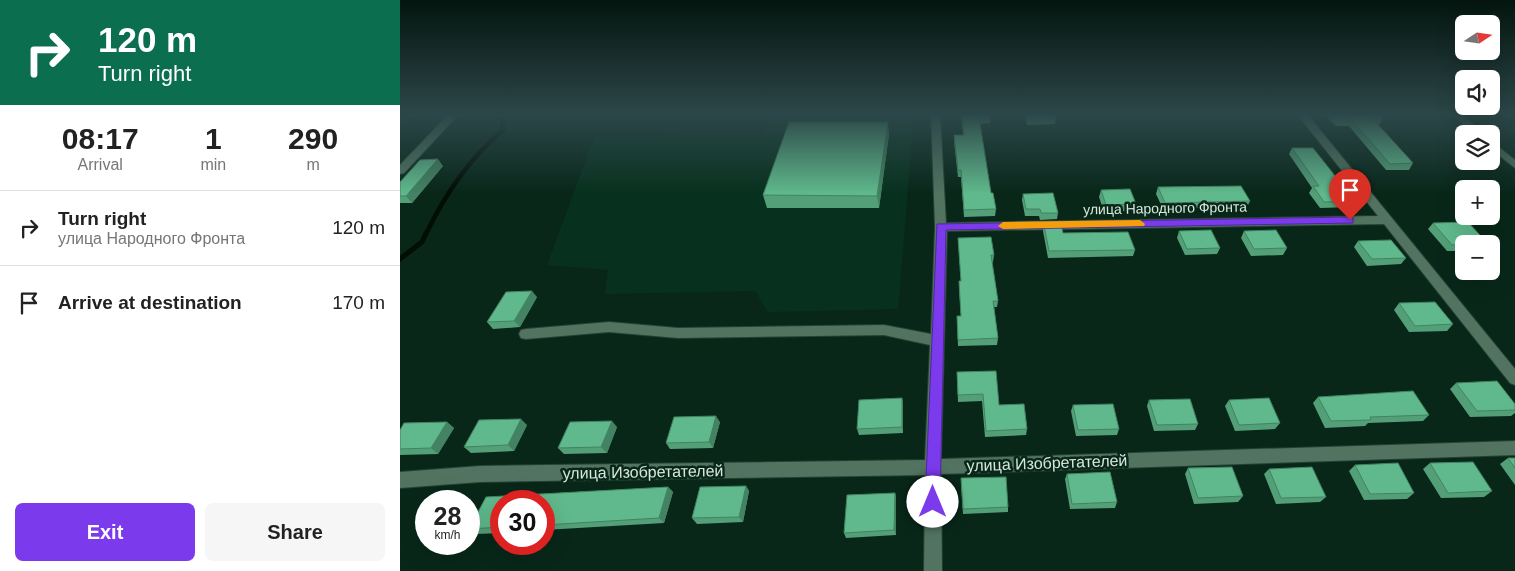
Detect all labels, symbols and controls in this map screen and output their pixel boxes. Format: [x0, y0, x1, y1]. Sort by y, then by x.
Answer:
north arrow [1455, 15, 1500, 60]
map controls [1455, 15, 1500, 280]
icon: right [15, 20, 80, 85]
text: 120 m [98, 20, 197, 59]
text: Turn right [98, 61, 191, 86]
button: sound [1455, 70, 1500, 115]
text: 08:17 [62, 122, 139, 155]
text: 1 [205, 122, 222, 155]
text: 290 [288, 122, 338, 155]
button: layers [1455, 125, 1500, 170]
text: Arrival [78, 156, 123, 173]
text: min [200, 156, 226, 173]
text: m [306, 156, 320, 173]
pin [1329, 169, 1371, 220]
icon: arrive [1336, 176, 1364, 204]
button: + [1455, 180, 1500, 225]
street label: улица Народного Фронта [1083, 199, 1247, 217]
text: Turn right [58, 208, 146, 229]
icon: right [15, 214, 43, 242]
text: 120 m [332, 217, 385, 238]
text: улица Народного Фронта [58, 230, 245, 247]
button: − [1455, 235, 1500, 280]
icon: arrive [15, 289, 43, 317]
text: Arrive at destination [58, 292, 242, 313]
text: 170 m [332, 292, 385, 313]
street label: улица Изобретателей [966, 452, 1128, 474]
street label: улица Изобретателей [562, 462, 724, 482]
position arrow [906, 475, 958, 527]
speed limit sign: 30 [490, 490, 555, 555]
text: 28 [434, 502, 461, 530]
button: Exit [15, 503, 195, 561]
button: Share [205, 503, 385, 561]
text: km/h [434, 528, 461, 542]

